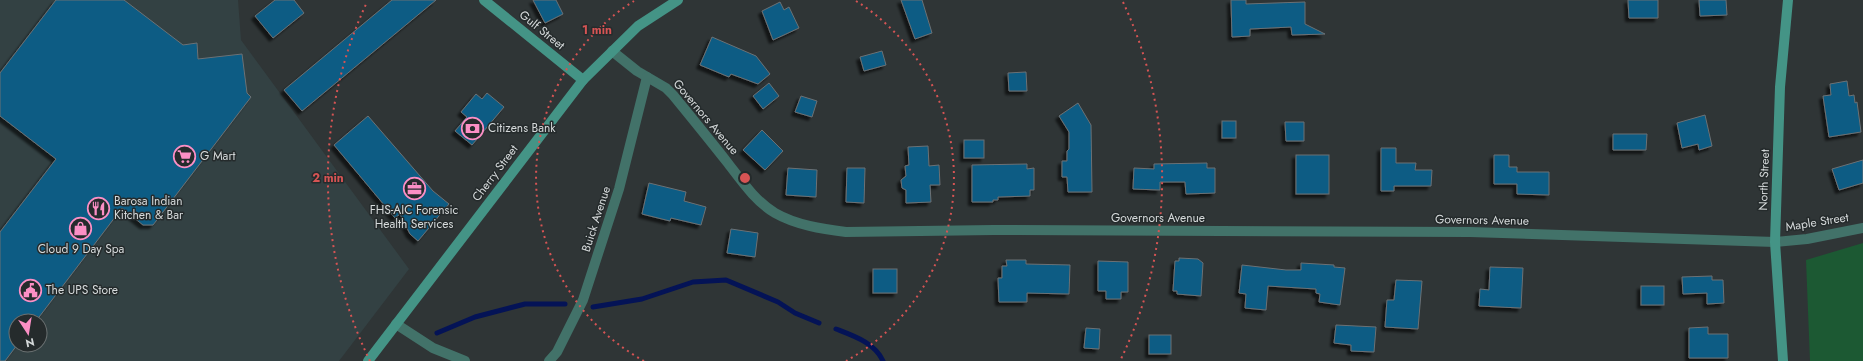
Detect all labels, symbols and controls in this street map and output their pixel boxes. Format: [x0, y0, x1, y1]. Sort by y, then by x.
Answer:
street label: Gulf Street [515, 6, 569, 54]
text: 1 min [582, 21, 612, 39]
street label: Governors Avenue [669, 75, 743, 159]
bank icon: Citizens Bank [459, 115, 485, 141]
place label: Citizens Bank [488, 119, 556, 137]
street label: Cherry Street [468, 141, 522, 205]
supermarket icon: G Mart [172, 143, 198, 169]
place label: G Mart [200, 147, 236, 165]
street label: North Street [1754, 149, 1774, 211]
text: 2 min [312, 169, 344, 187]
centre of rings [738, 171, 752, 185]
office icon: FHS-AIC Forensic Health Services [401, 176, 427, 202]
street label: Buick Avenue [577, 184, 615, 254]
place label: Barosa Indian Kitchen & Bar [114, 192, 184, 224]
restaurant icon: Barosa Indian Kitchen & Bar [86, 195, 112, 221]
place label: FHS-AIC Forensic Health Services [370, 201, 459, 233]
street label: Maple Street [1784, 208, 1850, 236]
street label: Governors Avenue [1111, 209, 1205, 227]
street label: Governors Avenue [1435, 210, 1529, 230]
shop icon: Cloud 9 Day Spa [68, 215, 94, 241]
place label: Cloud 9 Day Spa [38, 240, 125, 258]
public building icon: The UPS Store [17, 277, 43, 303]
place label: The UPS Store [46, 281, 118, 299]
north arrow [8, 313, 48, 353]
text: N [24, 334, 36, 352]

